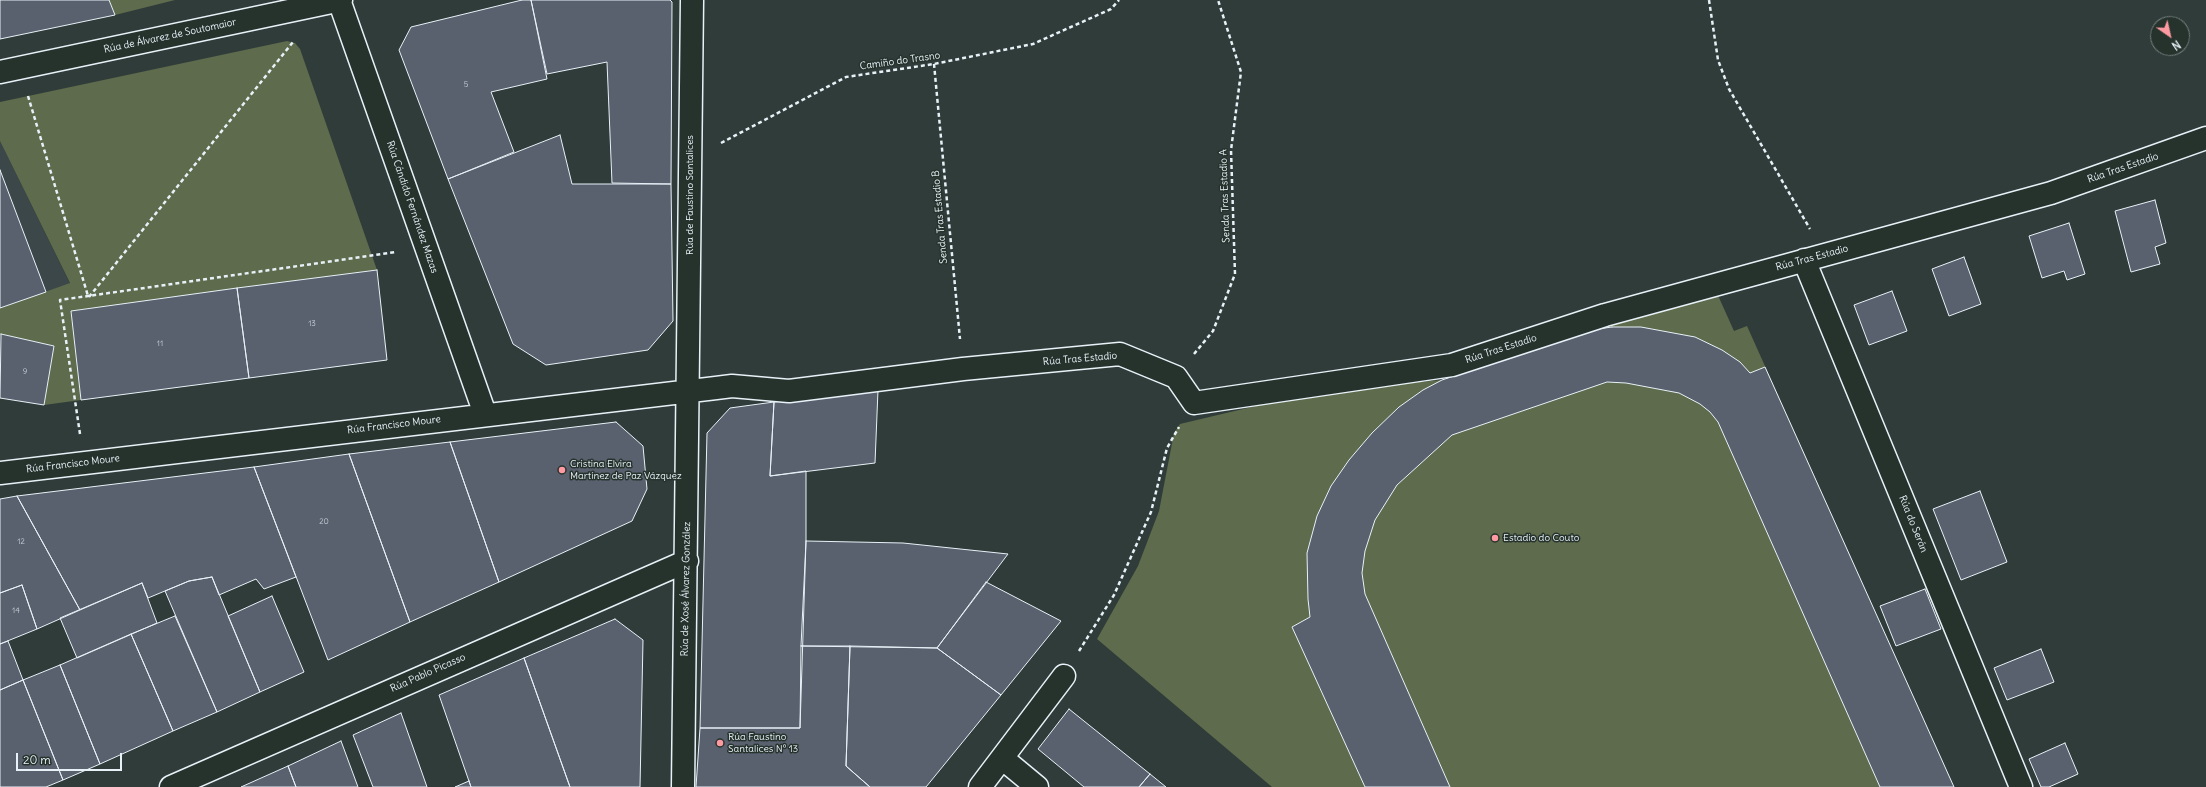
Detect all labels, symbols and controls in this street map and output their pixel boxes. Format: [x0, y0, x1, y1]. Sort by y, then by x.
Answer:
street label: Rúa de Álvarez de Soutomaior [103, 16, 237, 56]
north arrow [2150, 16, 2190, 56]
text: N [2169, 37, 2183, 53]
street label: Camiño do Trasno [859, 49, 941, 73]
house number: 5 [464, 80, 468, 90]
street label: Rúa de Faustino Santalices [684, 135, 696, 255]
street label: Rúa Cándido Fernández Mazas [384, 139, 440, 275]
street label: Senda Tras Estadio A [1217, 149, 1233, 243]
street label: Rúa Tras Estadio [2086, 150, 2160, 186]
street label: Senda Tras Estadio B [930, 170, 950, 264]
street label: Rúa Tras Estadio [1774, 243, 1850, 273]
house number: 13 [308, 319, 316, 329]
street label: Rúa Tras Estadio [1464, 332, 1538, 366]
house number: 11 [157, 339, 163, 349]
street label: Rúa Tras Estadio [1042, 350, 1118, 368]
house number: 9 [23, 367, 27, 377]
street label: Rúa Francisco Moure [346, 413, 442, 437]
street label: Rúa Francisco Moure [25, 452, 121, 476]
place label: Cristina Elvira Martínez de Paz Vázquez [570, 458, 682, 482]
marker: Cristina Elvira Martínez de Paz Vázquez [557, 465, 567, 475]
street label: Rúa do Serán [1896, 494, 1930, 554]
house number: 20 [319, 517, 329, 527]
street label: Rúa de Xosé Álvarez González [679, 522, 693, 656]
place label: Estadio do Couto [1503, 532, 1579, 544]
marker: Estadio do Couto [1490, 533, 1500, 543]
house number: 12 [17, 537, 25, 547]
house number: 14 [12, 606, 20, 616]
street label: Rúa Pablo Picasso [389, 651, 467, 695]
place label: Rúa Faustino Santalices Nº 13 [728, 731, 798, 754]
marker: Rúa Faustino Santalices Nº 13 [715, 738, 725, 748]
scale bar [18, 745, 124, 771]
text: 20 m [23, 752, 51, 767]

